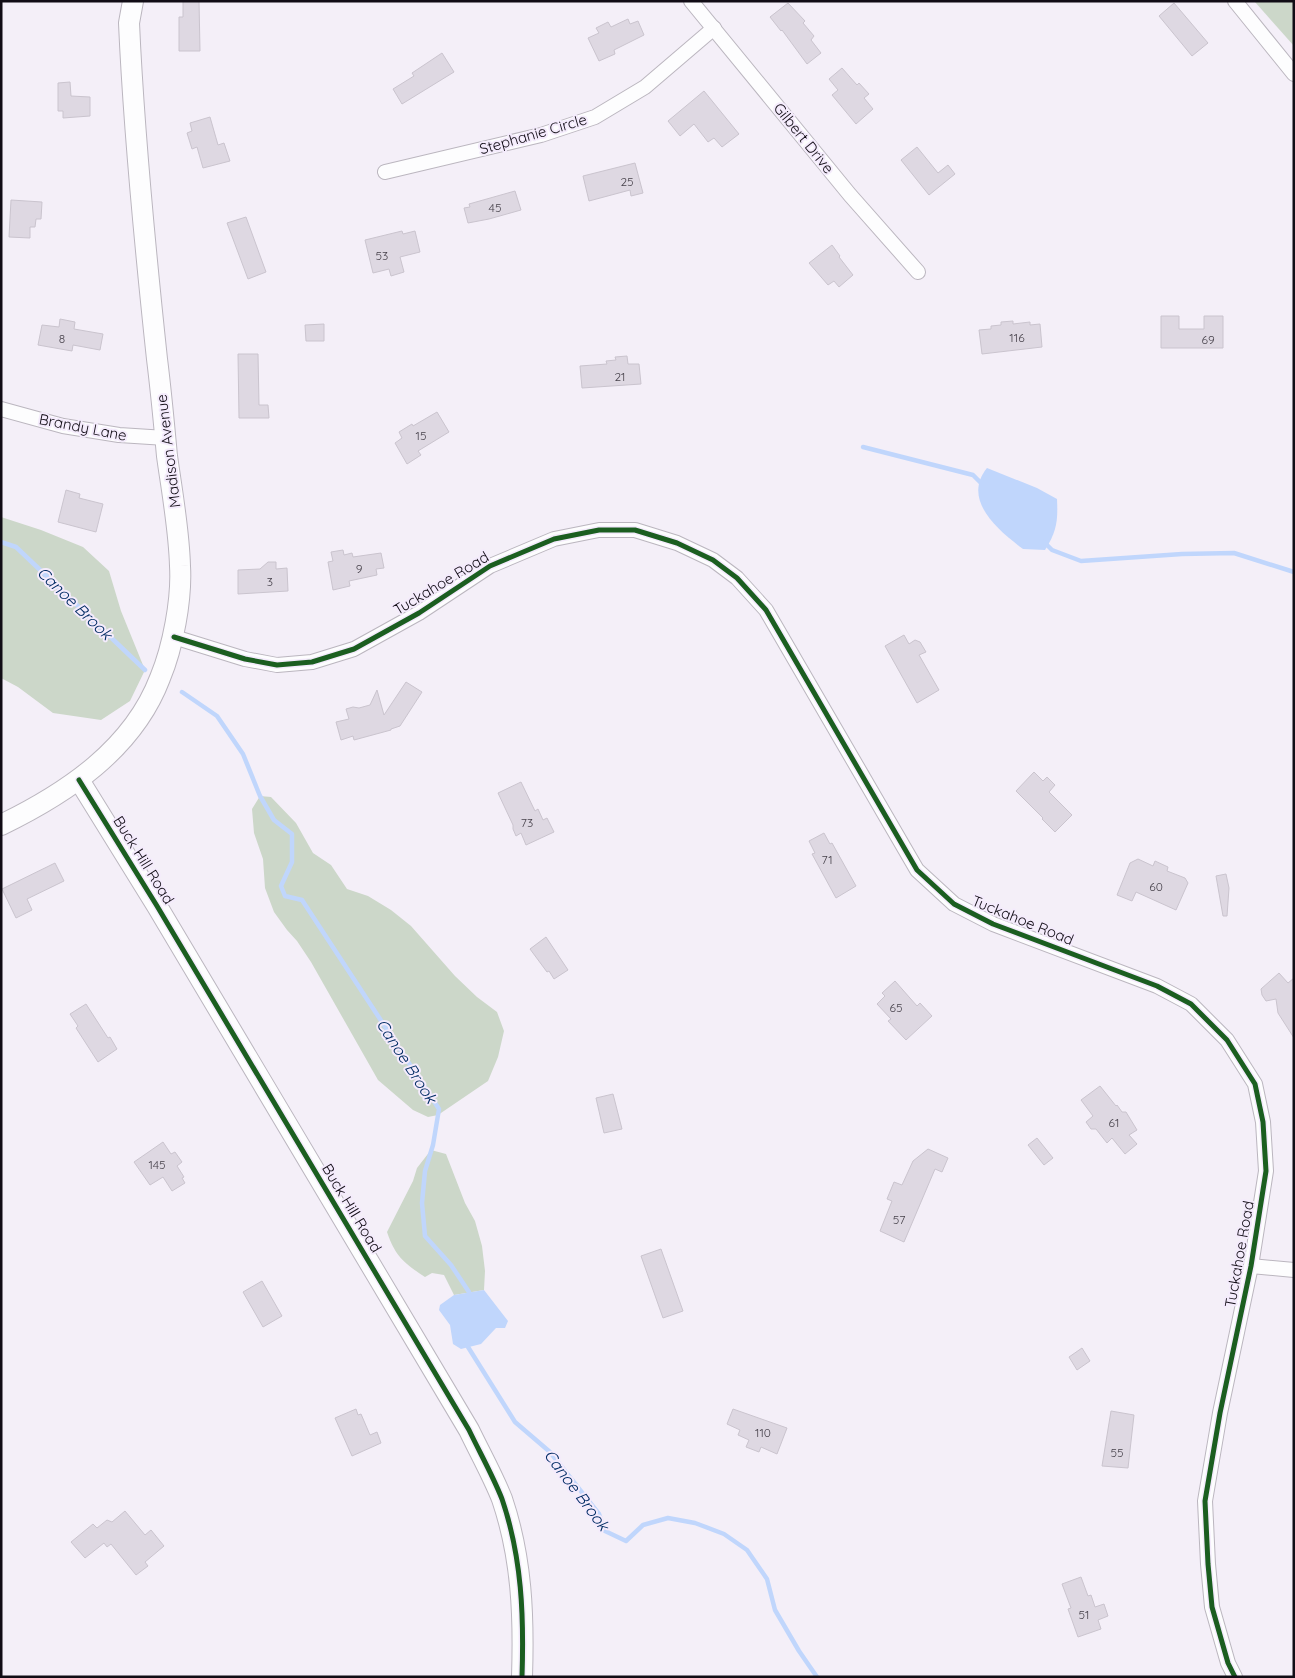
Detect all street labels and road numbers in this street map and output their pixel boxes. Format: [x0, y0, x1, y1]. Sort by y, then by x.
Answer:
street label: Gilbert Drive [770, 99, 838, 177]
street label: Stephanie Circle [477, 110, 589, 158]
street label: Madison Avenue [152, 393, 184, 509]
street label: Brandy Lane [37, 409, 129, 445]
street label: Tuckahoe Road [390, 547, 492, 619]
street label: Buck Hill Road [109, 812, 179, 908]
street label: Tuckahoe Road [969, 891, 1077, 949]
street label: Buck Hill Road [318, 1160, 386, 1256]
street label: Tuckahoe Road [1220, 1199, 1258, 1309]

